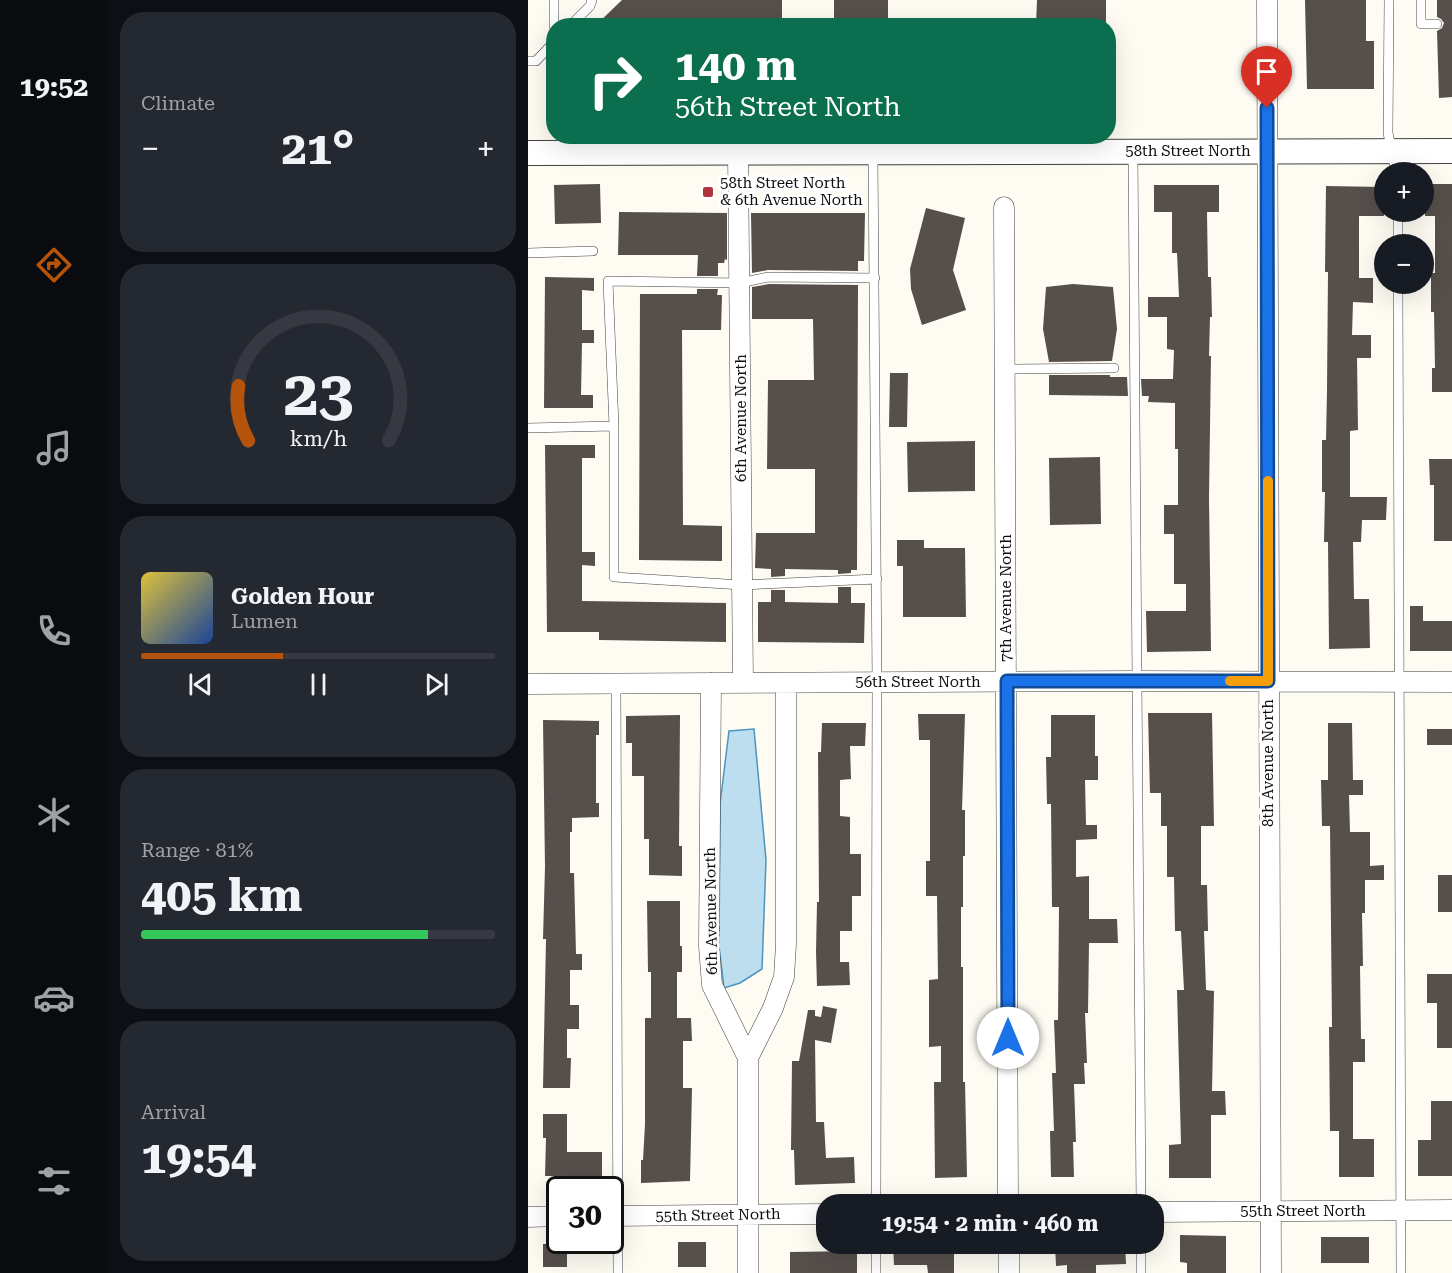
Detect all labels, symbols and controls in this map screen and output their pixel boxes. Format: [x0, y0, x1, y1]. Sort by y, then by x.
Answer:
text: 140 m [675, 41, 797, 90]
icon: right [576, 42, 654, 120]
pin [1241, 46, 1292, 108]
icon: arrive [1250, 55, 1283, 88]
text: 19:52 [20, 71, 88, 103]
text: Climate [141, 91, 215, 115]
text: 56th Street North [675, 91, 901, 123]
text: 21° [282, 122, 354, 175]
text: − [141, 129, 159, 168]
text: + [477, 129, 495, 168]
street label: 58th Street North [1125, 142, 1251, 160]
map controls [1374, 162, 1434, 294]
button: + [1374, 162, 1434, 222]
place label: 58th Street North & 6th Avenue North [720, 174, 863, 209]
marker: 58th Street North & 6th Avenue North [701, 185, 715, 199]
button: − [1374, 234, 1434, 294]
icon: directions [33, 244, 75, 286]
street label: 6th Avenue North [732, 354, 750, 482]
text: 23 [283, 357, 353, 430]
icon: music [33, 427, 75, 469]
text: km/h [289, 427, 347, 452]
street label: 7th Avenue North [997, 534, 1015, 662]
text: Golden Hour [231, 584, 374, 609]
text: Lumen [231, 609, 298, 633]
icon: phone [33, 610, 75, 652]
icon: previous [184, 668, 217, 701]
icon: pause [302, 668, 335, 701]
icon: next [420, 668, 453, 701]
street label: 56th Street North [855, 673, 981, 691]
street label: 8th Avenue North [1259, 699, 1277, 827]
icon: climate [33, 794, 75, 836]
text: Range · 81% [141, 838, 253, 862]
street label: 6th Avenue North [701, 847, 721, 975]
text: 405 km [141, 869, 302, 922]
icon: car [33, 977, 75, 1019]
position arrow [976, 1006, 1040, 1070]
text: Arrival [141, 1100, 206, 1124]
text: 19:54 [141, 1131, 256, 1184]
icon: filters [33, 1160, 75, 1202]
speed limit sign: 30 [546, 1176, 624, 1254]
street label: 55th Street North [1240, 1202, 1366, 1220]
street label: 55th Street North [655, 1205, 781, 1225]
text: 19:54 · 2 min · 460 m [881, 1211, 1099, 1236]

